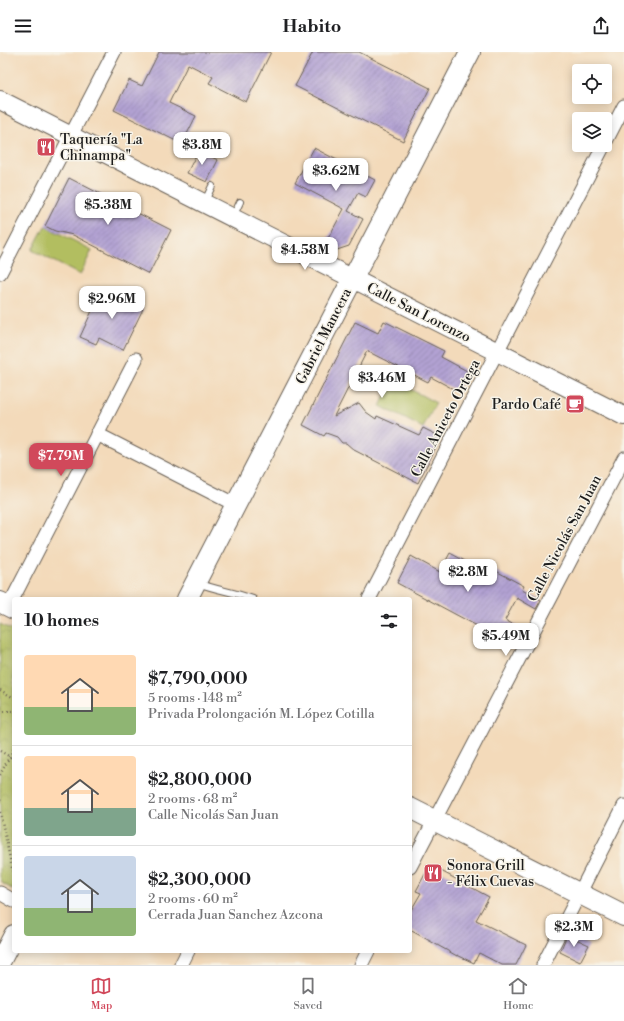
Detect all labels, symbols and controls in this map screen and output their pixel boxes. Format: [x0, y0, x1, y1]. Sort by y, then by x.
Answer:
icon: menu [12, 15, 34, 37]
text: Habito [283, 15, 341, 38]
icon: share [590, 15, 612, 37]
map controls [572, 64, 612, 152]
button: locate [572, 64, 612, 104]
button: layers [572, 112, 612, 152]
place label: Taquería "La Chinampa" [60, 131, 144, 165]
pin: $3.8M [174, 132, 230, 166]
restaurant icon: Taquería "La Chinampa" [35, 136, 57, 158]
text: $3.8M [182, 137, 222, 153]
pin: $3.62M [303, 158, 369, 192]
text: $3.62M [312, 163, 360, 179]
pin: $5.38M [75, 192, 141, 226]
text: $5.38M [84, 197, 132, 213]
pin: $4.58M [272, 237, 338, 271]
text: $4.58M [281, 242, 329, 258]
street label: Calle San Lorenzo [364, 279, 474, 347]
street label: Gabriel Mancera [292, 285, 356, 388]
pin: $2.96M [79, 286, 145, 320]
text: $2.96M [88, 291, 136, 307]
street label: Calle Aniceto Ortega [407, 356, 485, 480]
pin: $3.46M [349, 365, 415, 399]
text: $3.46M [358, 370, 406, 386]
cafe icon: Pardo Café [564, 393, 586, 415]
place label: Pardo Café [492, 396, 561, 414]
pin: $7.79M [28, 443, 94, 477]
text: $7.79M [38, 448, 84, 464]
street label: Calle Nicolás San Juan [524, 471, 606, 605]
pin: $2.8M [440, 559, 496, 593]
text: $2.8M [448, 564, 488, 580]
text: 10 homes [24, 610, 99, 632]
icon: filters [378, 610, 400, 632]
pin: $5.49M [473, 623, 539, 657]
text: $5.49M [482, 628, 530, 644]
text: $7,790,000 [148, 668, 248, 690]
icon: home [56, 671, 104, 719]
text: 5 rooms · 148 m² [148, 690, 242, 706]
text: Privada Prolongación M. López Cotilla [148, 706, 374, 722]
text: $2,800,000 [148, 769, 252, 791]
icon: home [56, 772, 104, 820]
text: 2 rooms · 68 m² [148, 791, 237, 807]
text: Calle Nicolás San Juan [148, 807, 279, 823]
place label: Sonora Grill - Félix Cuevas [447, 857, 534, 891]
restaurant icon: Sonora Grill - Félix Cuevas [422, 862, 444, 884]
text: $2,300,000 [148, 869, 251, 891]
icon: home [56, 872, 104, 920]
text: 2 rooms · 60 m² [148, 891, 238, 907]
text: Cerrada Juan Sanchez Azcona [148, 907, 323, 923]
pin: $2.3M [546, 914, 602, 948]
text: $2.3M [554, 919, 594, 935]
tab: Map [90, 975, 112, 1013]
tab: Saved [293, 975, 322, 1013]
tab: Home [503, 975, 534, 1013]

